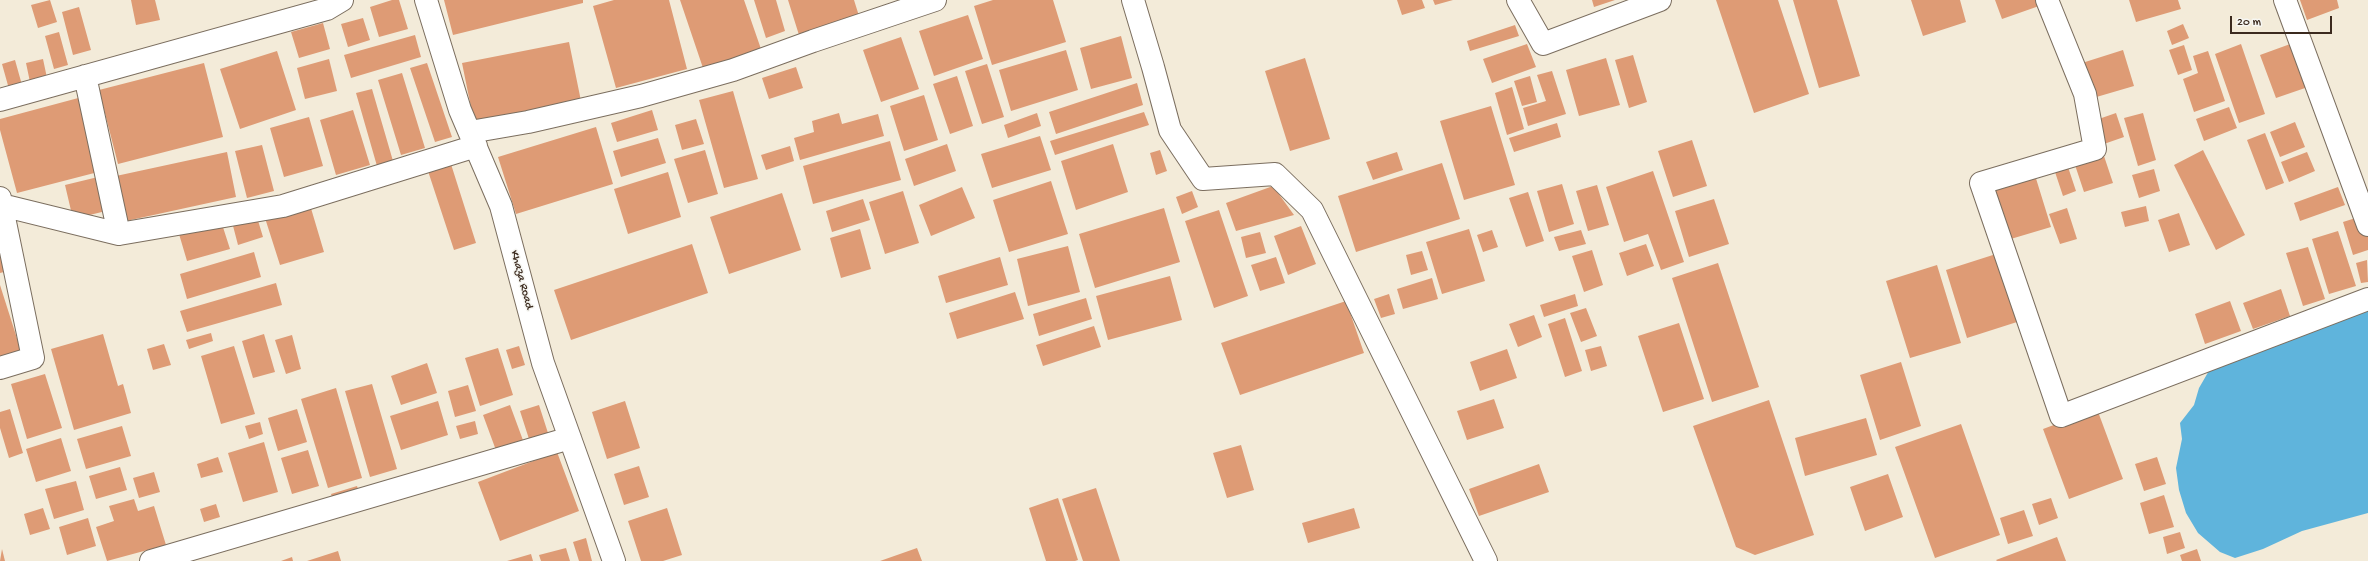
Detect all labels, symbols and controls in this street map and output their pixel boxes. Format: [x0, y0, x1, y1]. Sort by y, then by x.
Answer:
scale bar [2232, 8, 2334, 34]
text: 20 m [2237, 16, 2261, 30]
street label: Khaza Road [506, 249, 536, 311]

